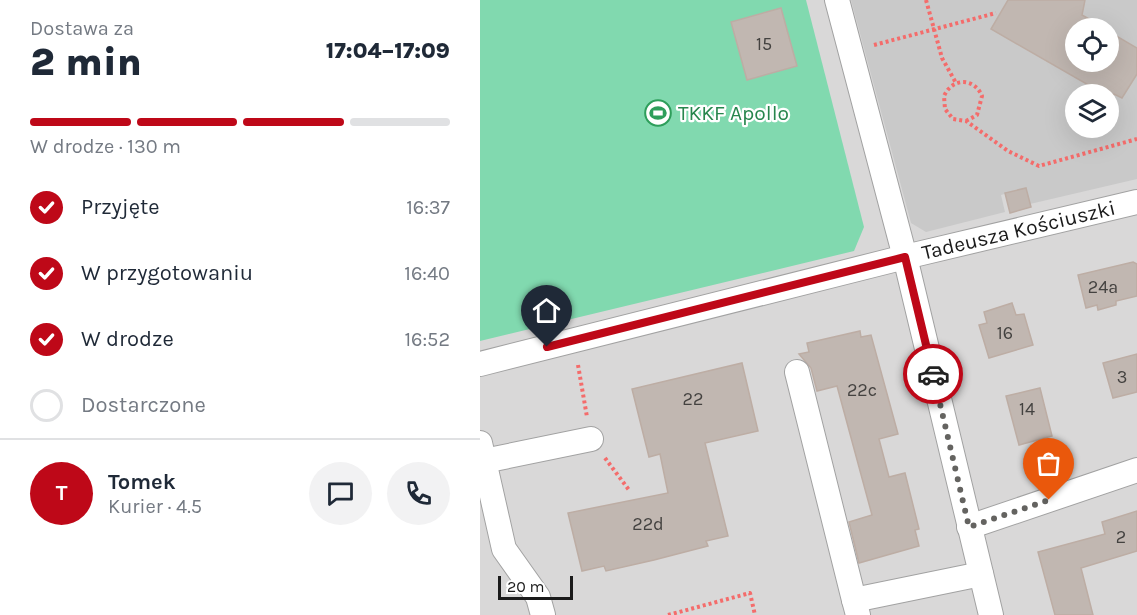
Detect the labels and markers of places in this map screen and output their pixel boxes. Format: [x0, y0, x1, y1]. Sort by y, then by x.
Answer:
sports icon: TKKF Apollo [643, 98, 673, 128]
place label: TKKF Apollo [678, 101, 789, 125]
pin [521, 285, 572, 347]
pin [1023, 438, 1074, 500]

